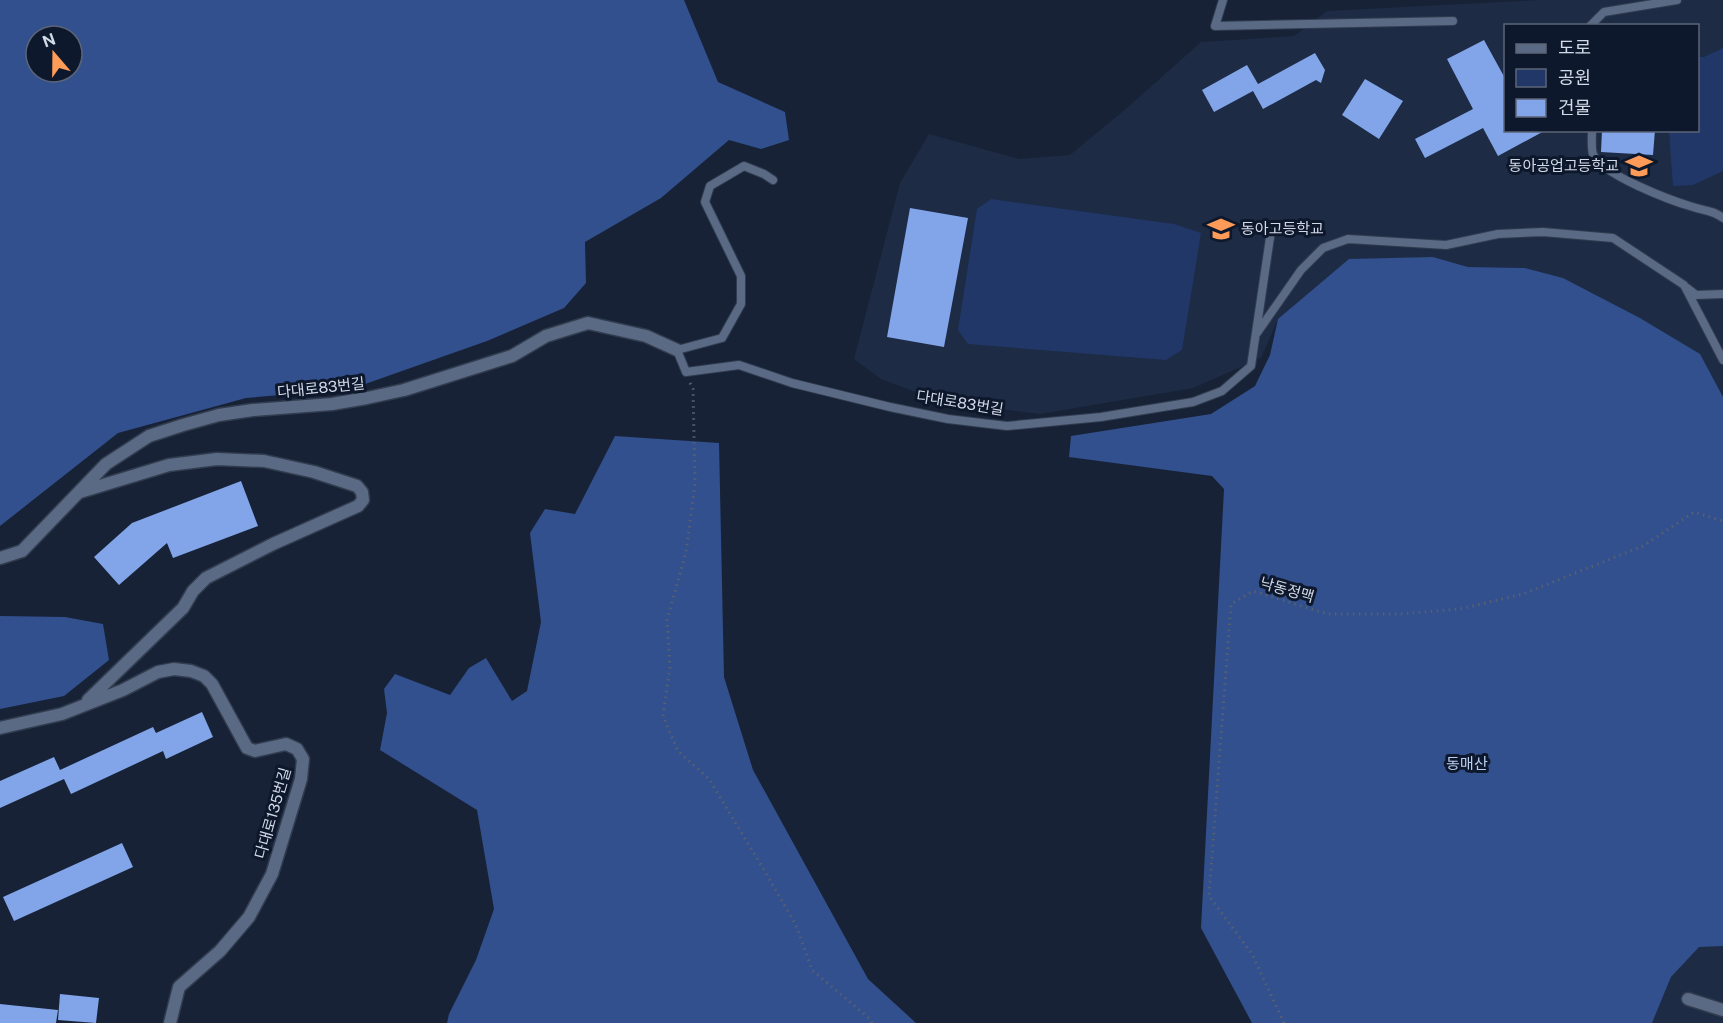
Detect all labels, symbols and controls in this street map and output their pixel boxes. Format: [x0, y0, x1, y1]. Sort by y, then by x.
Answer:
north arrow [24, 24, 84, 84]
legend [1504, 24, 1699, 132]
text: N [40, 29, 58, 51]
text: 도로 [1558, 37, 1591, 58]
text: 공원 [1558, 67, 1591, 88]
text: 건물 [1558, 97, 1591, 118]
school or university icon: 동아공업고등학교 [1624, 151, 1654, 181]
place label: 동아공업고등학교 [1509, 157, 1619, 174]
school or university icon: 동아고등학교 [1206, 214, 1236, 244]
place label: 동아고등학교 [1241, 220, 1324, 237]
street label: 다대로83번길 [276, 374, 366, 401]
street label: 다대로83번길 [915, 387, 1005, 418]
street label: 낙동정맥 [1258, 574, 1316, 605]
park label: 동매산 [1446, 755, 1488, 772]
street label: 다대로135번길 [251, 765, 294, 860]

